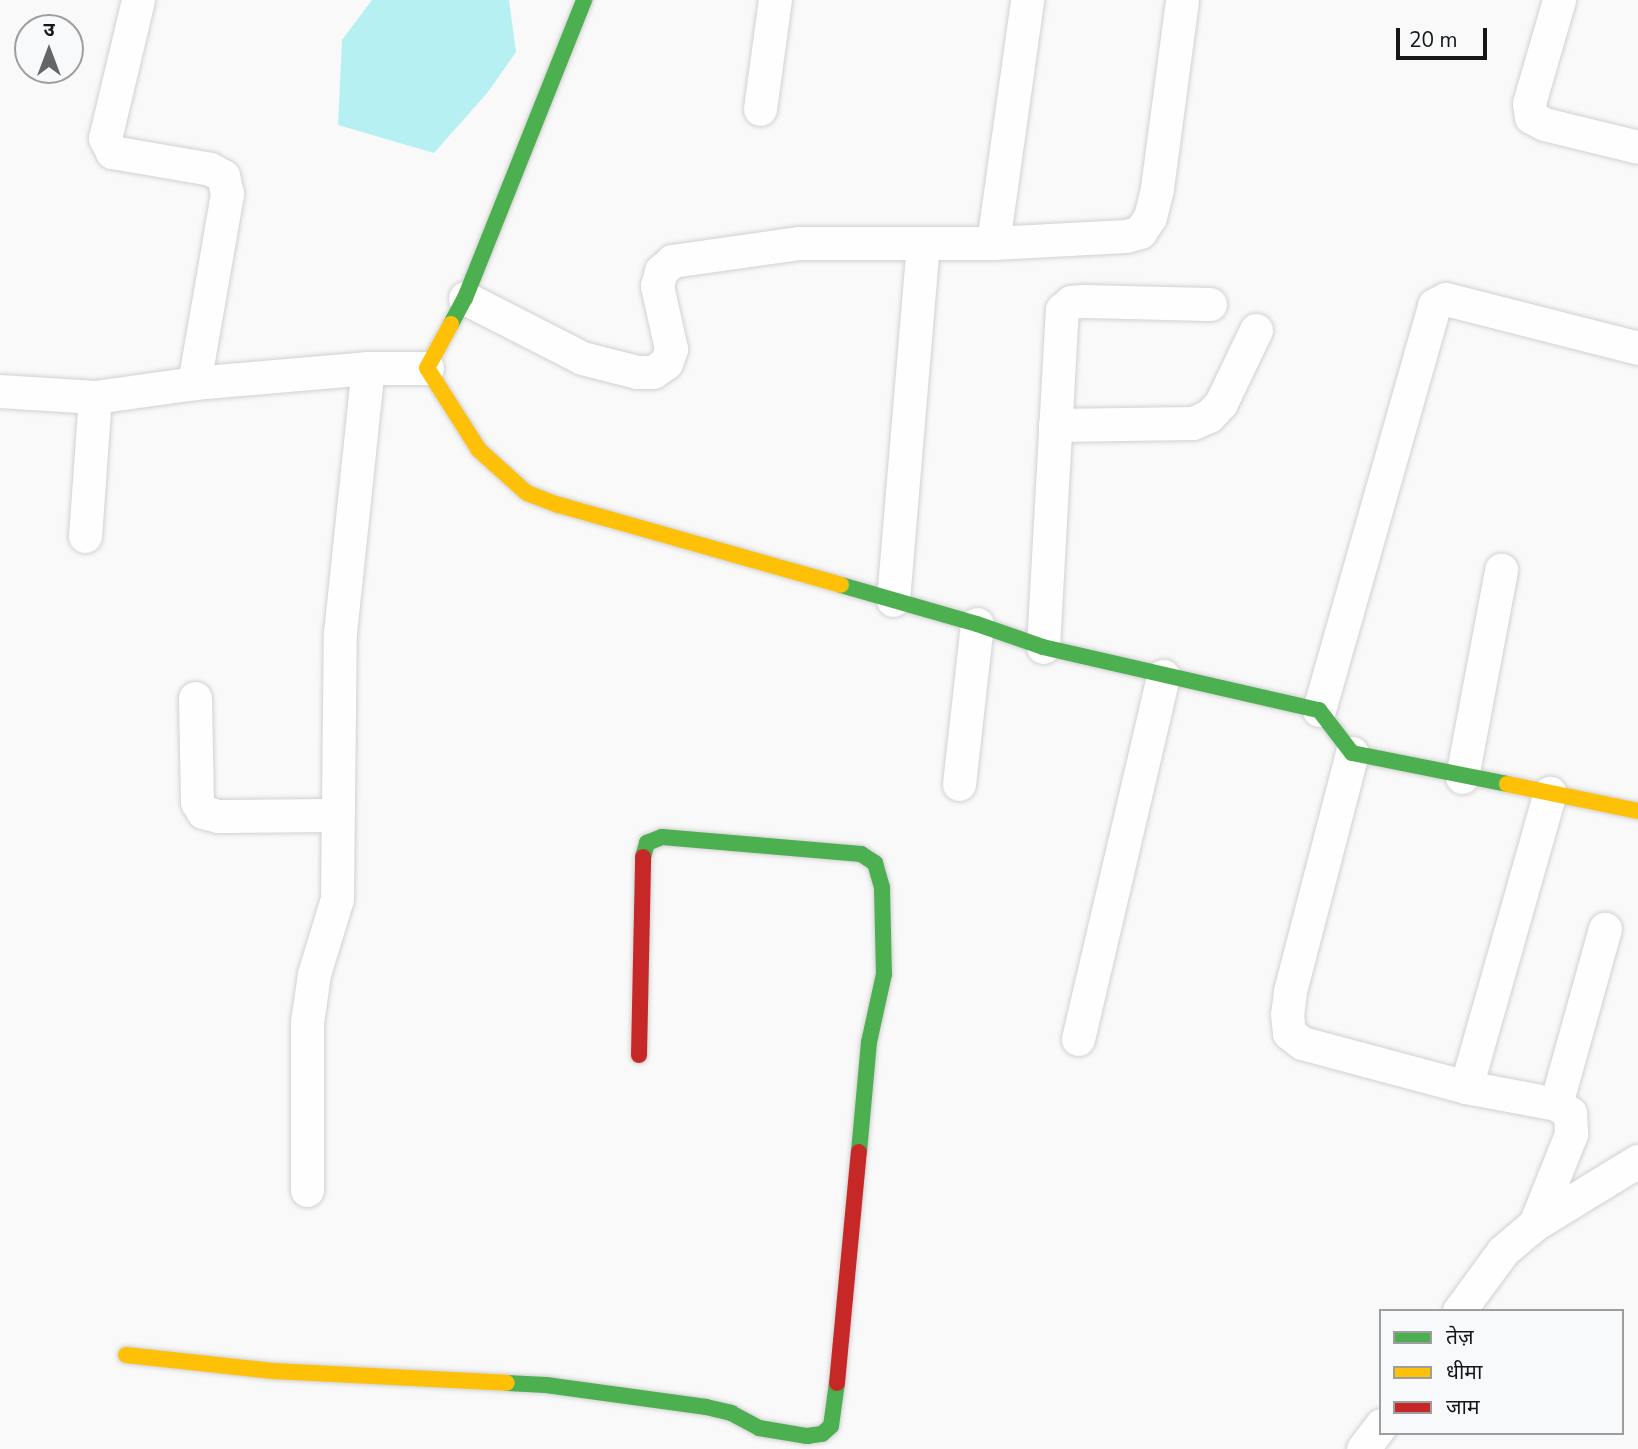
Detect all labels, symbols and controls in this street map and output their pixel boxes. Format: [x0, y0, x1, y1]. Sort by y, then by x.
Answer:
north arrow [14, 14, 84, 84]
scale bar [1400, 14, 1491, 58]
text: उ [43, 17, 55, 43]
text: 20 m [1409, 26, 1458, 54]
legend [1379, 1309, 1624, 1435]
text: तेज़ [1446, 1323, 1474, 1351]
text: धीमा [1446, 1358, 1482, 1386]
text: जाम [1446, 1393, 1480, 1421]

